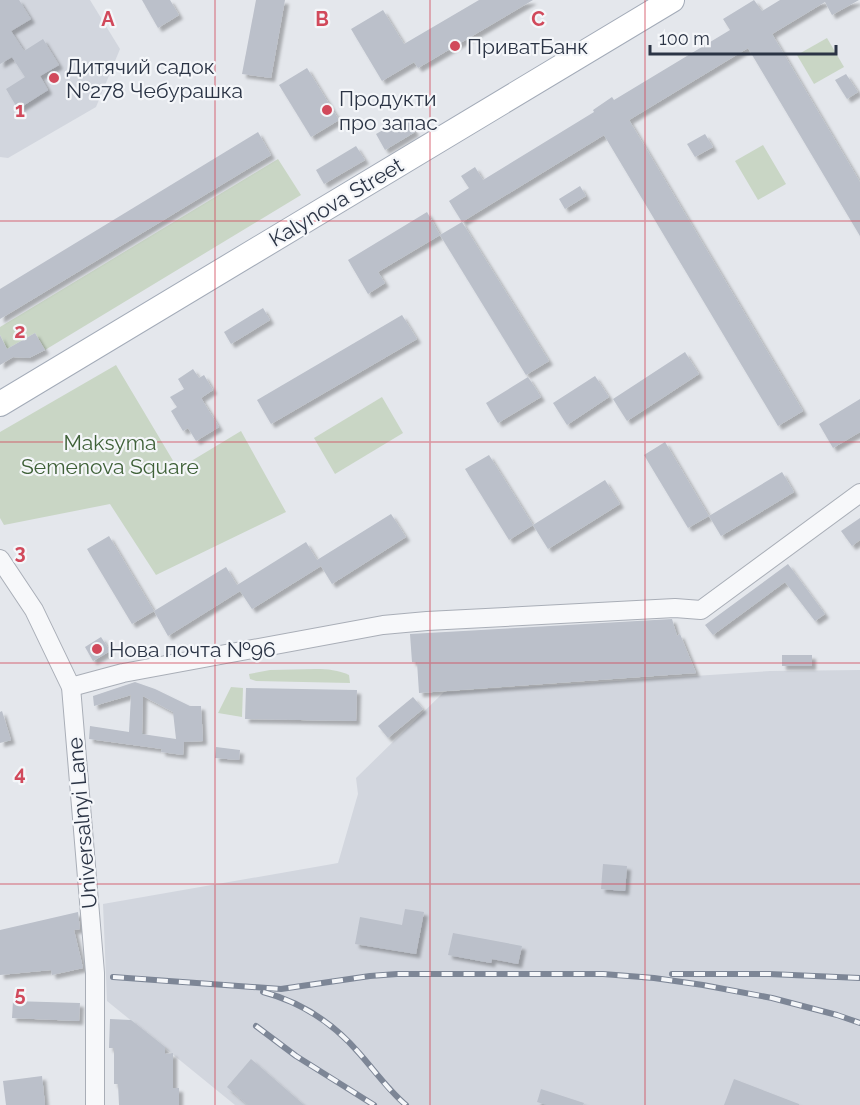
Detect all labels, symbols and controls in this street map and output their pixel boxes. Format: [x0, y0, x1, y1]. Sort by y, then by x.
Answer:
text: A [101, 7, 115, 31]
text: B [315, 7, 329, 31]
text: C [531, 7, 545, 31]
scale bar [650, 18, 836, 56]
text: 100 m [659, 28, 710, 49]
place label: ПриватБанк [467, 34, 588, 59]
marker: ПриватБанк [448, 39, 462, 53]
place label: Дитячий садок №278 Чебурашка [66, 54, 243, 103]
marker: Дитячий садок №278 Чебурашка [47, 71, 61, 85]
place label: Продукти про запас [339, 86, 438, 135]
text: 1 [15, 98, 25, 122]
marker: Продукти про запас [320, 103, 334, 117]
street label: Kalynova Street [264, 152, 408, 252]
text: 2 [14, 319, 26, 343]
park label: Maksyma Semenova Square [21, 430, 199, 479]
text: 3 [14, 540, 26, 564]
place label: Нова почта №96 [109, 637, 276, 662]
marker: Нова почта №96 [90, 642, 104, 656]
street label: Universalnyi Lane [62, 736, 102, 910]
text: 4 [14, 761, 26, 785]
text: 5 [14, 982, 26, 1006]

